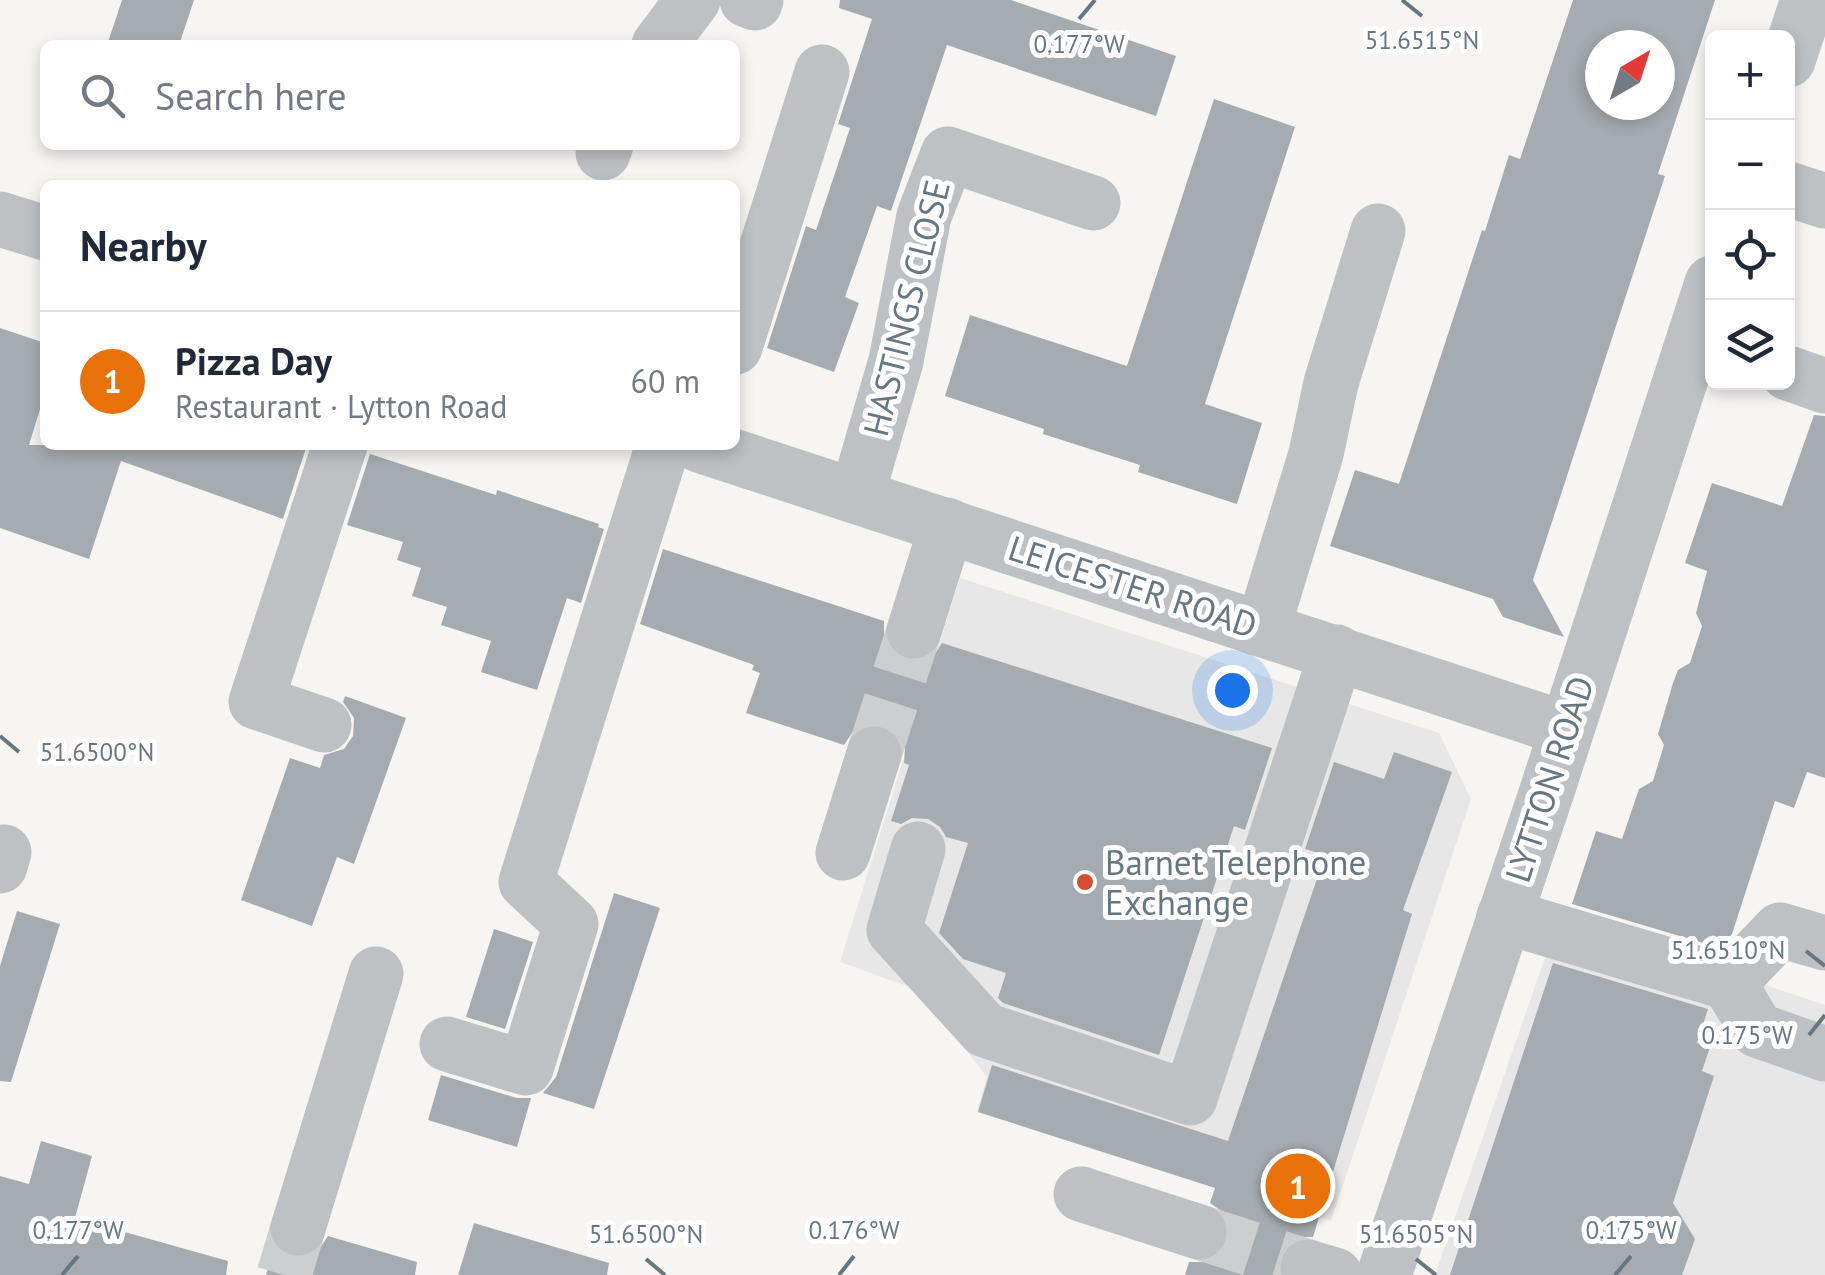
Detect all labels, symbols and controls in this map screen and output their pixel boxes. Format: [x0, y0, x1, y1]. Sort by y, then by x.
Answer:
text: 51.6515°N [1365, 24, 1479, 56]
text: 0.177°W [1033, 28, 1125, 60]
north arrow [1585, 30, 1675, 120]
map controls [1705, 30, 1795, 390]
button: + [1705, 30, 1795, 120]
search box [40, 40, 740, 150]
icon: search [75, 68, 130, 123]
text: Search here [155, 71, 347, 120]
button: − [1705, 120, 1795, 210]
street label: HASTINGS CLOSE [852, 175, 960, 441]
button: locate [1705, 210, 1795, 300]
text: Nearby [80, 218, 207, 273]
button: layers [1705, 300, 1795, 390]
text: Pizza Day [175, 336, 332, 385]
text: 1 [103, 360, 122, 402]
text: 60 m [631, 360, 700, 402]
text: Restaurant · Lytton Road [175, 385, 508, 427]
street label: LEICESTER ROAD [1003, 524, 1263, 648]
your location [1207, 665, 1258, 716]
street label: LYTTON ROAD [1494, 670, 1604, 888]
text: 51.6500°N [40, 736, 154, 768]
place label: Barnet Telephone Exchange [1105, 839, 1366, 925]
marker: Barnet Telephone Exchange [1074, 871, 1096, 893]
text: 51.6510°N [1671, 934, 1785, 966]
text: 0.175°W [1701, 1019, 1793, 1051]
pin: 1 [1266, 1148, 1330, 1224]
text: 0.177°W [32, 1214, 124, 1246]
text: 0.176°W [808, 1214, 900, 1246]
text: 0.175°W [1585, 1214, 1677, 1246]
text: 51.6500°N [589, 1218, 703, 1250]
text: 51.6505°N [1359, 1218, 1473, 1250]

